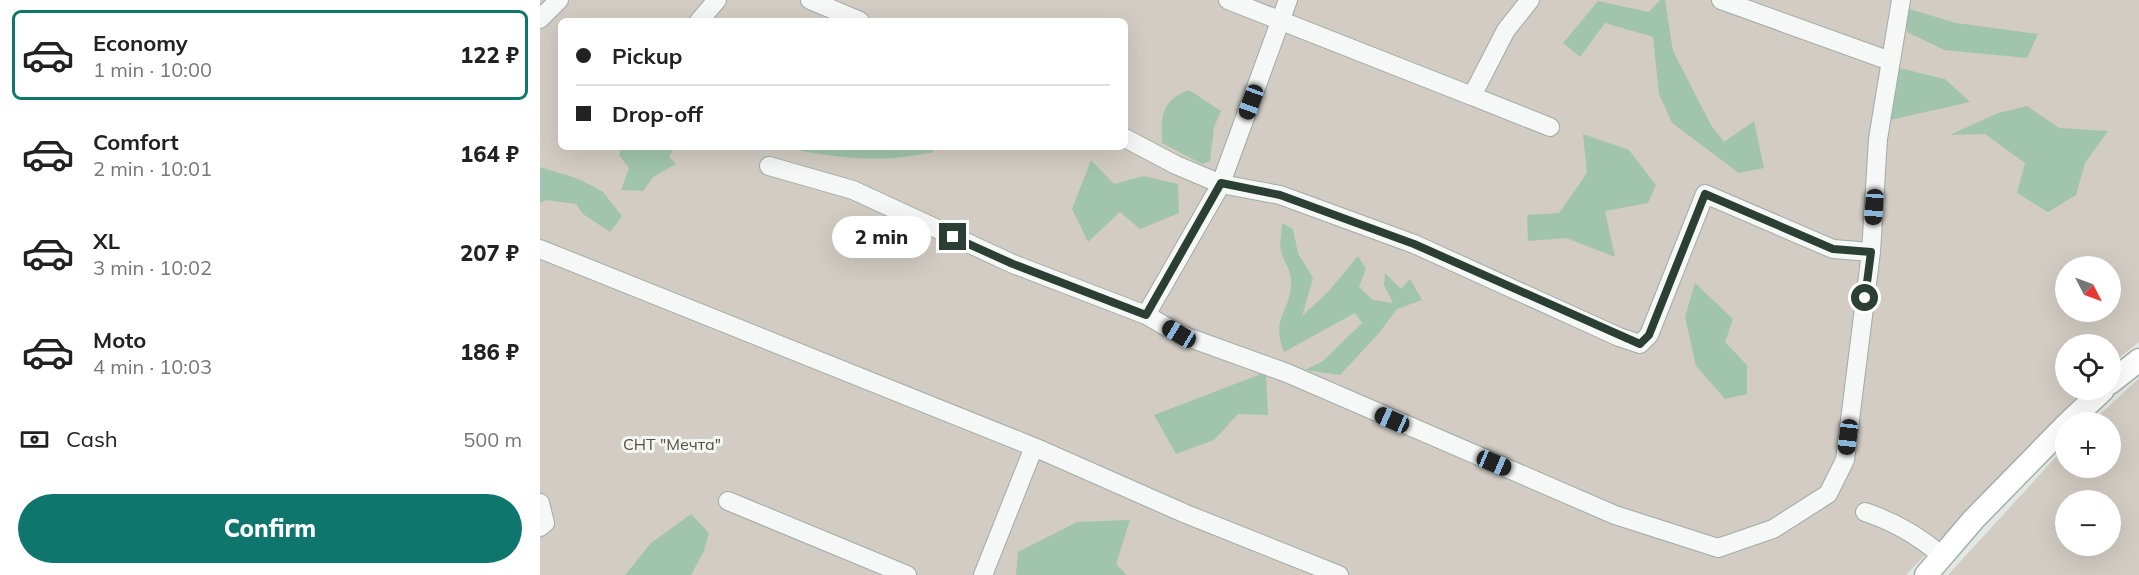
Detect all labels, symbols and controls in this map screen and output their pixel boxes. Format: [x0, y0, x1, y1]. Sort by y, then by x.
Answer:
icon: car [21, 28, 75, 82]
text: Economy [93, 29, 188, 57]
text: 122 ₽ [460, 41, 519, 69]
text: Pickup [612, 42, 682, 70]
text: 1 min · 10:00 [93, 57, 212, 82]
car [1236, 82, 1266, 122]
text: Drop-off [612, 100, 703, 128]
icon: car [21, 127, 75, 181]
text: Comfort [93, 128, 179, 156]
text: 164 ₽ [460, 140, 519, 168]
text: 2 min · 10:01 [93, 156, 212, 181]
car [1864, 188, 1884, 226]
callout: 2 min [833, 216, 932, 258]
route end [939, 223, 966, 250]
text: 2 min [855, 224, 908, 249]
icon: car [21, 226, 75, 280]
text: XL [93, 227, 120, 255]
text: 207 ₽ [460, 239, 519, 267]
text: 3 min · 10:02 [93, 255, 212, 280]
north arrow [2055, 256, 2121, 322]
map controls [2055, 256, 2121, 556]
route start [1851, 284, 1878, 311]
car [1159, 317, 1199, 351]
icon: car [21, 325, 75, 379]
text: Moto [93, 326, 146, 354]
button: locate [2055, 334, 2121, 400]
text: 186 ₽ [460, 338, 519, 366]
text: 4 min · 10:03 [93, 354, 212, 379]
car [1372, 404, 1412, 436]
button: + [2055, 412, 2121, 478]
car [1837, 418, 1859, 456]
icon: cash [18, 423, 51, 456]
text: Cash [66, 425, 118, 453]
text: 500 m [463, 427, 522, 452]
park label: СНТ "Мечта" [623, 434, 721, 454]
car [1474, 448, 1514, 478]
button: − [2055, 490, 2121, 556]
button: Confirm [18, 494, 522, 563]

